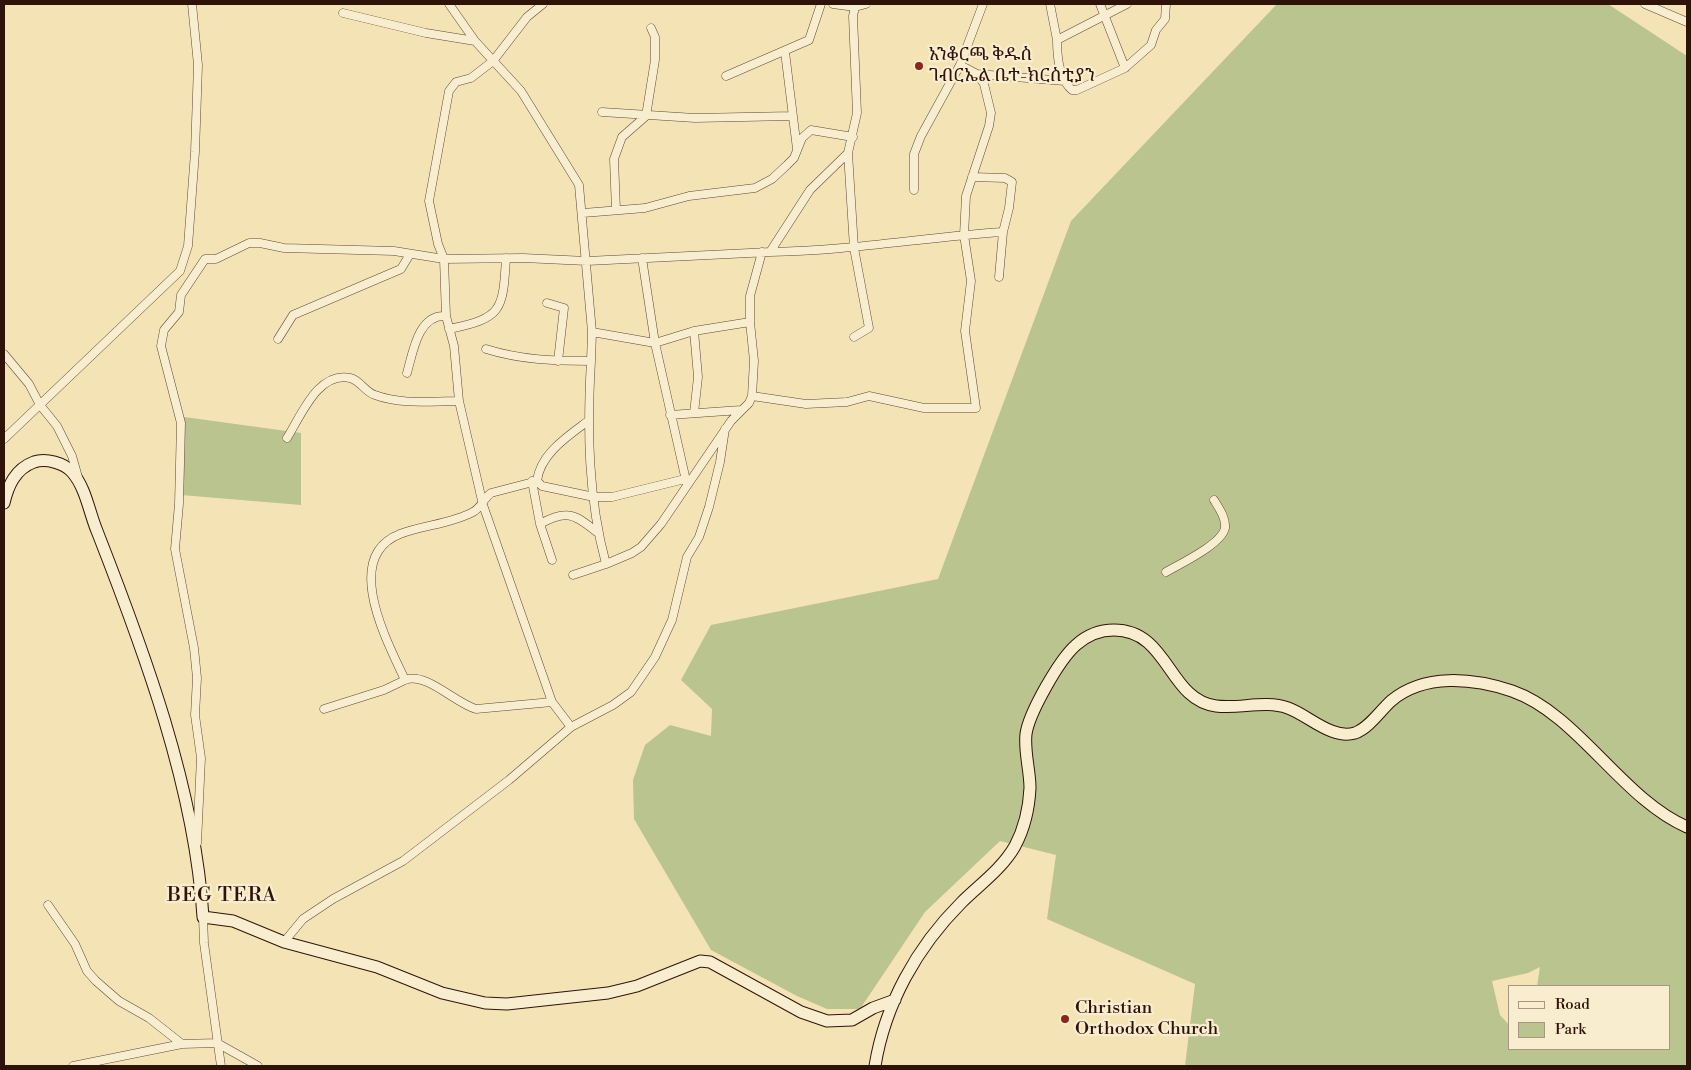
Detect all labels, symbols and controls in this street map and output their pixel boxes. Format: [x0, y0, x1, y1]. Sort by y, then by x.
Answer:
place label: አንቆርጫ ቅዱስ ገብርኤል ቤተ-ክርስቲያን [929, 45, 1095, 88]
marker: አንቆርጫ ቅዱስ ገብርኤል ቤተ-ክርስቲያን [913, 60, 925, 72]
district label: BEG TERA [166, 884, 278, 908]
legend [1508, 985, 1671, 1050]
text: Road [1555, 995, 1590, 1014]
place label: Christian Orthodox Church [1075, 998, 1218, 1040]
marker: Christian Orthodox Church [1059, 1013, 1071, 1025]
text: Park [1555, 1020, 1586, 1039]

